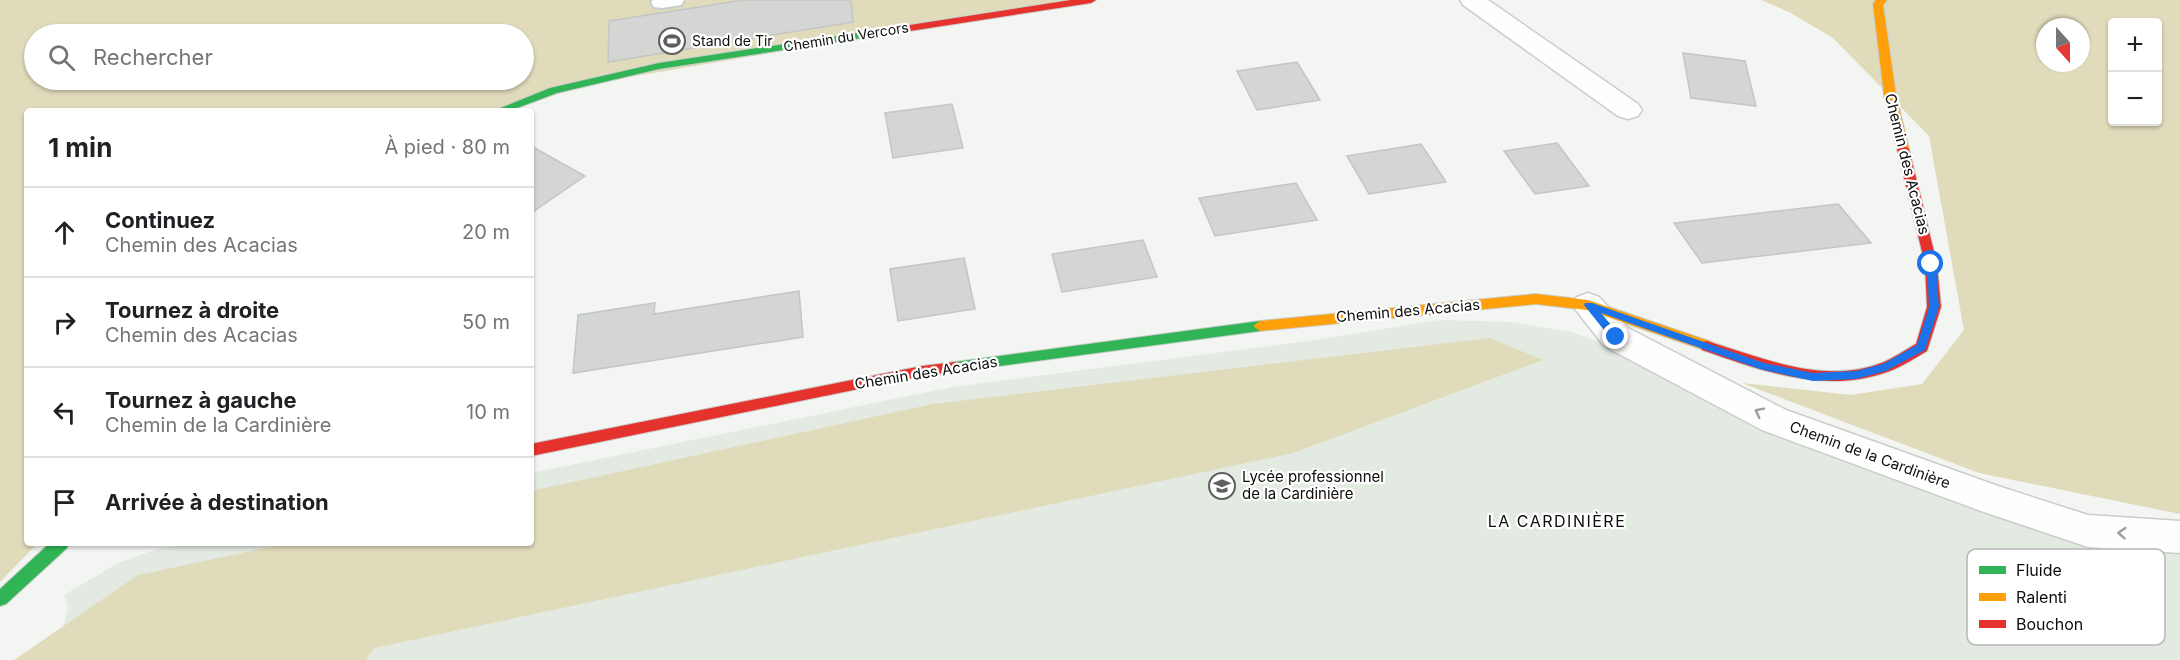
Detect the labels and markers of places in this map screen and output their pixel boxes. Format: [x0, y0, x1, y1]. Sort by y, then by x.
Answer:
sports icon: Stand de Tir [657, 26, 687, 56]
place label: Stand de Tir [692, 32, 773, 49]
place label: Lycée professionnel de la Cardinière [1242, 467, 1384, 503]
school or university icon: Lycée professionnel de la Cardinière [1207, 471, 1237, 501]

